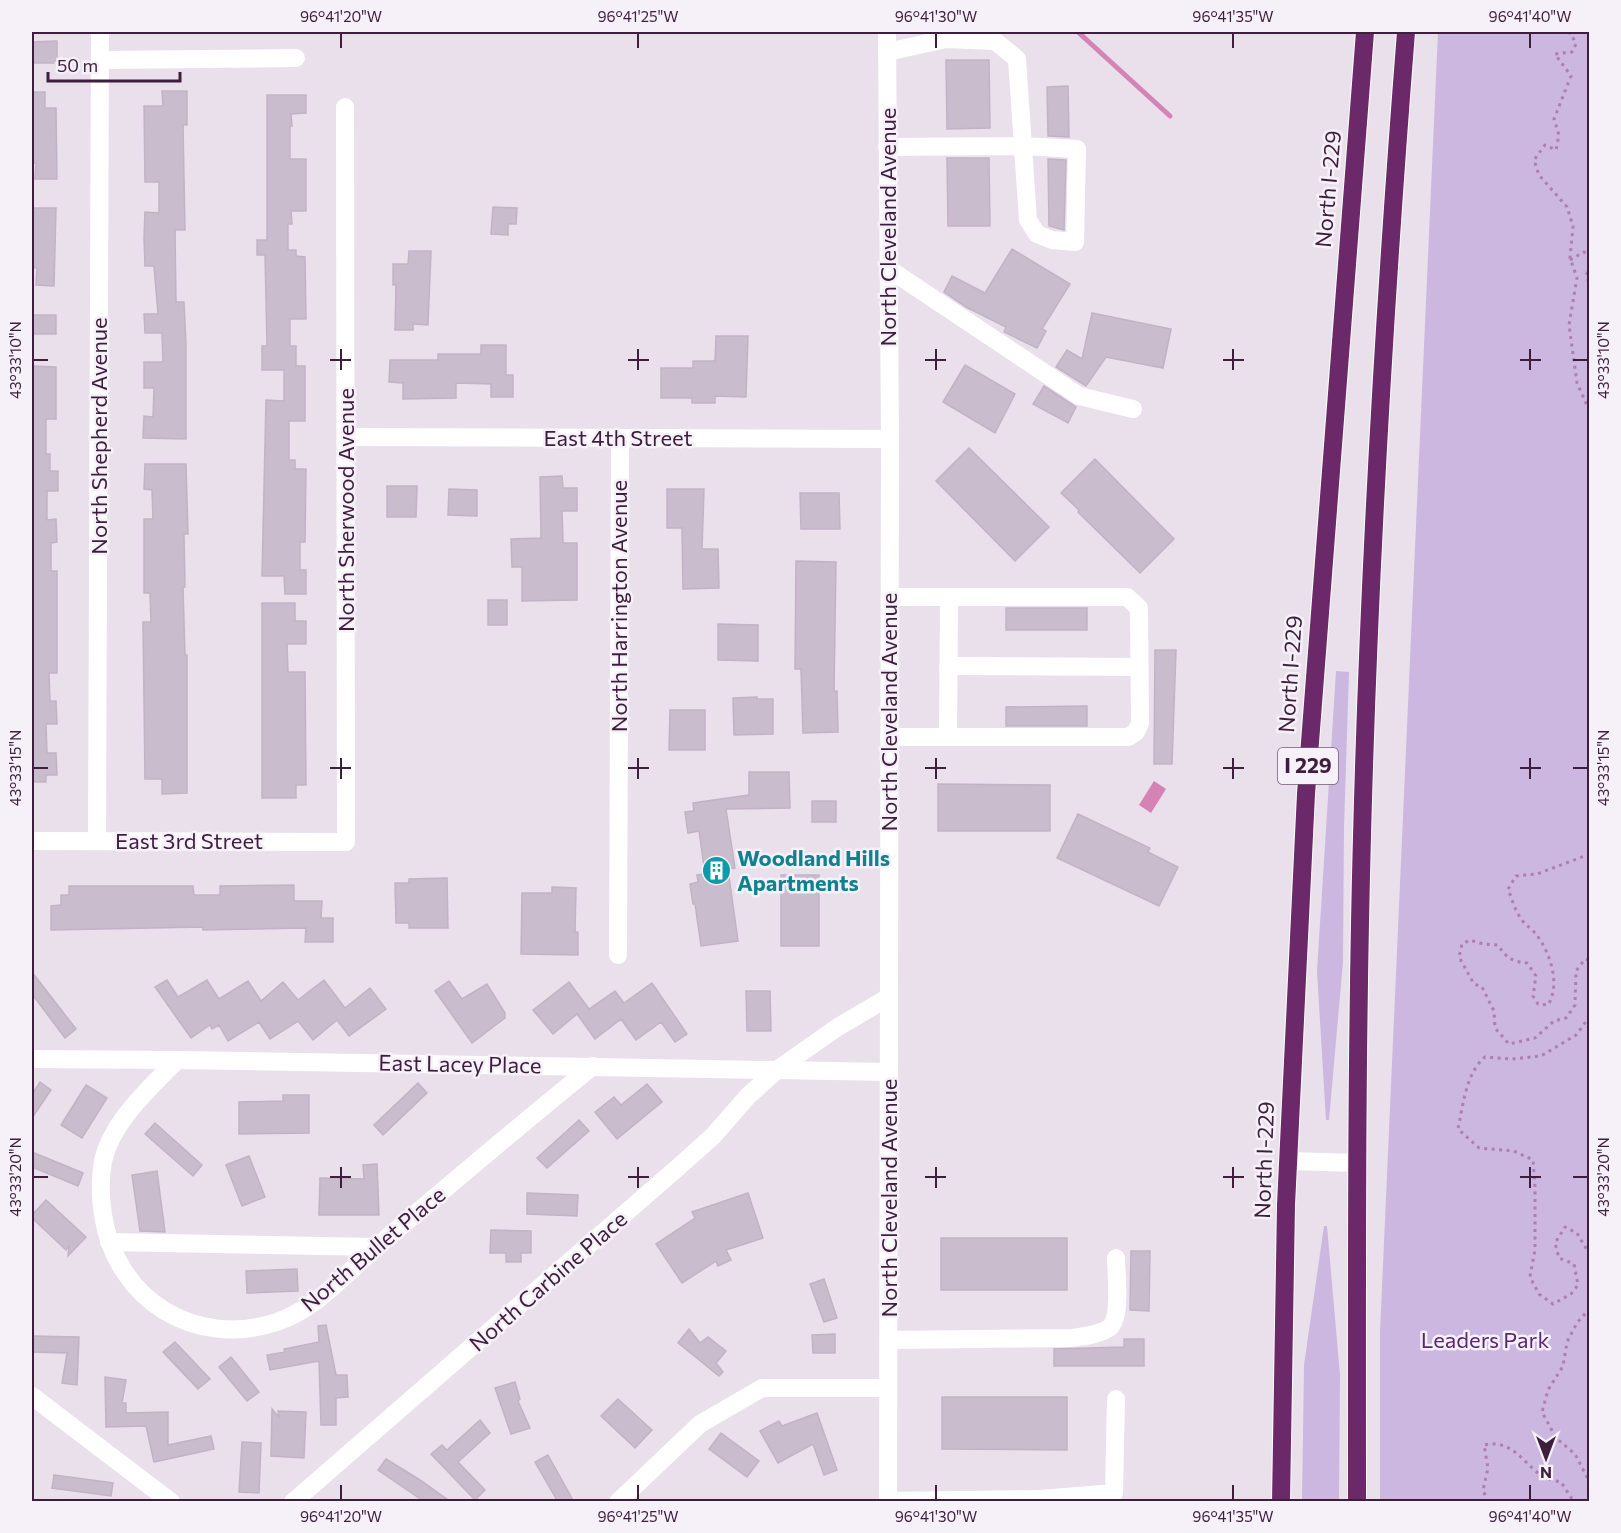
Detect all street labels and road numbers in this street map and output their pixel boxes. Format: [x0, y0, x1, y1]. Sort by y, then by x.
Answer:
street label: North Cleveland Avenue [874, 108, 901, 346]
street label: North I-229 [1309, 129, 1346, 249]
street label: North Shepherd Avenue [85, 317, 112, 555]
street label: North Sherwood Avenue [332, 388, 359, 632]
street label: East 4th Street [544, 424, 692, 451]
street label: North Harrington Avenue [605, 480, 632, 732]
street label: North Cleveland Avenue [875, 593, 902, 831]
street label: North I-229 [1272, 614, 1307, 734]
road number: I 229 [1278, 748, 1338, 784]
street label: East 3rd Street [115, 827, 263, 854]
street label: East Lacey Place [378, 1049, 542, 1078]
street label: North Cleveland Avenue [875, 1079, 902, 1317]
street label: North I-229 [1248, 1101, 1279, 1219]
street label: North Bullet Place [295, 1180, 450, 1317]
street label: North Carbine Place [463, 1205, 632, 1356]

